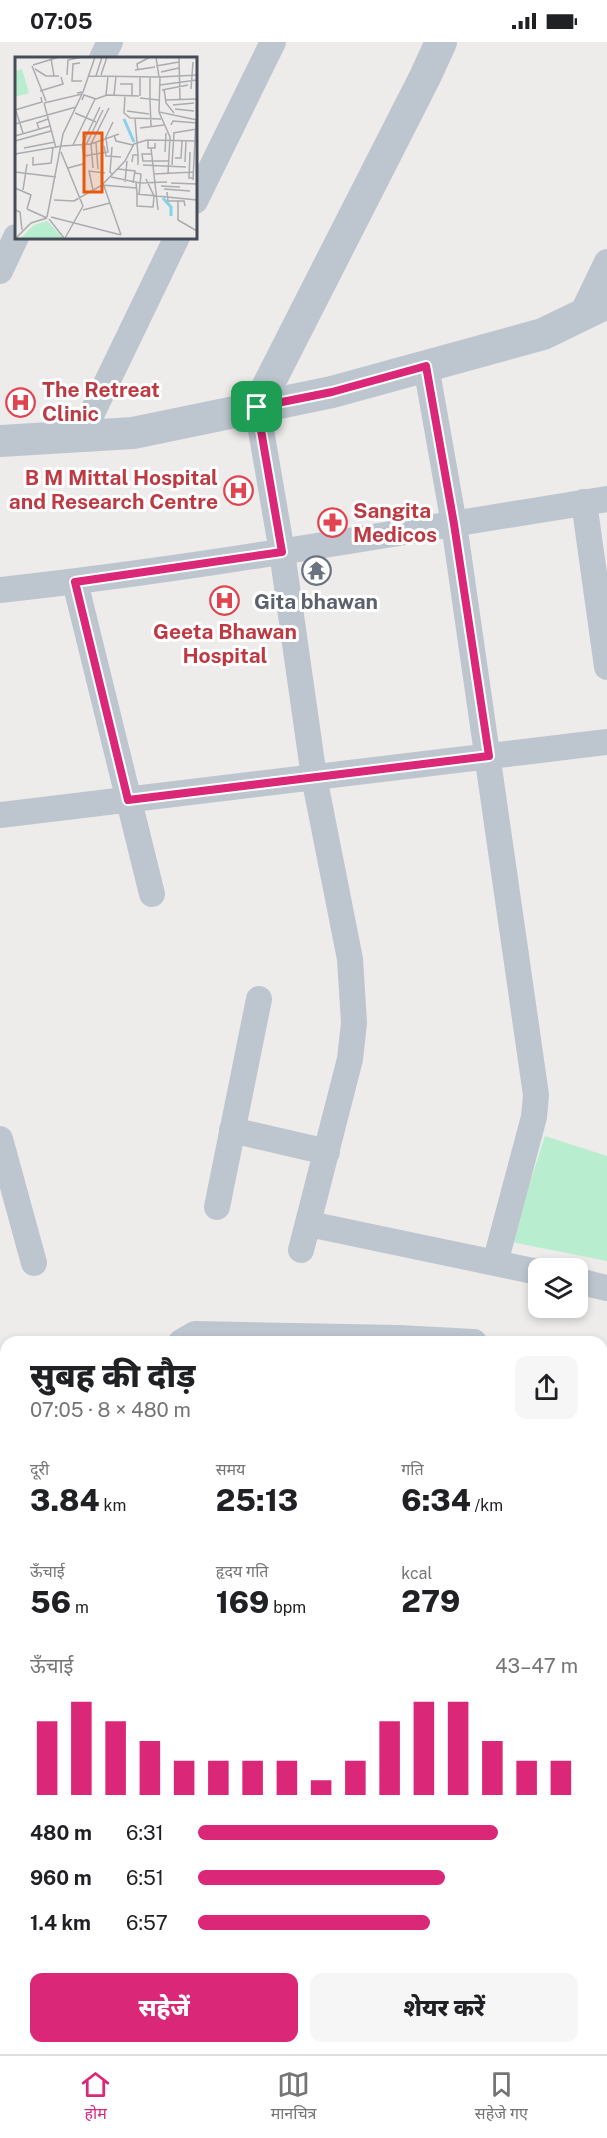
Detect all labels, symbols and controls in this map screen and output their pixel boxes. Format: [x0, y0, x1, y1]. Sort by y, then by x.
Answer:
text: 07:05 [30, 8, 93, 34]
inset map [15, 57, 196, 238]
place label: The Retreat Clinic [42, 377, 160, 426]
pin [231, 381, 282, 432]
hospital icon: The Retreat Clinic [5, 386, 37, 418]
icon: arrive [240, 390, 273, 423]
place label: B M Mittal Hospital and Research Centre [9, 465, 218, 514]
hospital icon: B M Mittal Hospital and Research Centre [223, 474, 255, 506]
place label: Sangita Medicos [353, 498, 437, 547]
pharmacy icon: Sangita Medicos [316, 507, 348, 539]
temple icon: Gita bhawan [300, 555, 332, 587]
hospital icon: Geeta Bhawan Hospital [209, 585, 241, 617]
place label: Gita bhawan [254, 589, 378, 614]
place label: Geeta Bhawan Hospital [153, 619, 297, 668]
map controls [528, 1258, 588, 1318]
button: layers [528, 1258, 588, 1318]
text: सुबह की दौड़ [30, 1356, 195, 1394]
button: share [515, 1356, 578, 1419]
text: 07:05 · 8 × 480 m [30, 1398, 191, 1422]
text: दूरी [30, 1460, 49, 1479]
text: समय [216, 1460, 245, 1479]
text: गति [401, 1460, 424, 1479]
text: 3.84 [30, 1482, 100, 1518]
text: 25:13 [216, 1482, 298, 1518]
text: 6:34 [401, 1482, 471, 1518]
text: km [100, 1496, 126, 1515]
text: /km [471, 1496, 503, 1515]
text: ऊँचाई [30, 1562, 65, 1581]
text: हृदय गति [216, 1562, 268, 1581]
text: kcal [401, 1564, 432, 1583]
text: 279 [401, 1583, 460, 1619]
text: 56 [30, 1584, 71, 1620]
text: 169 [216, 1584, 269, 1620]
text: m [71, 1598, 89, 1617]
text: bpm [269, 1598, 306, 1617]
text: ऊँचाई [30, 1654, 73, 1678]
text: 43–47 m [495, 1654, 578, 1678]
text: 480 m [30, 1821, 92, 1845]
text: 6:31 [126, 1821, 164, 1845]
text: 960 m [30, 1866, 92, 1890]
text: 6:51 [126, 1866, 164, 1890]
text: 1.4 km [30, 1911, 91, 1935]
text: 6:57 [126, 1911, 168, 1935]
button: सहेजें [30, 1973, 298, 2042]
button: शेयर करें [310, 1973, 578, 2042]
tab: होम [79, 2068, 112, 2126]
tab: मानचित्र [271, 2068, 316, 2126]
tab: सहेजे गए [475, 2068, 528, 2126]

